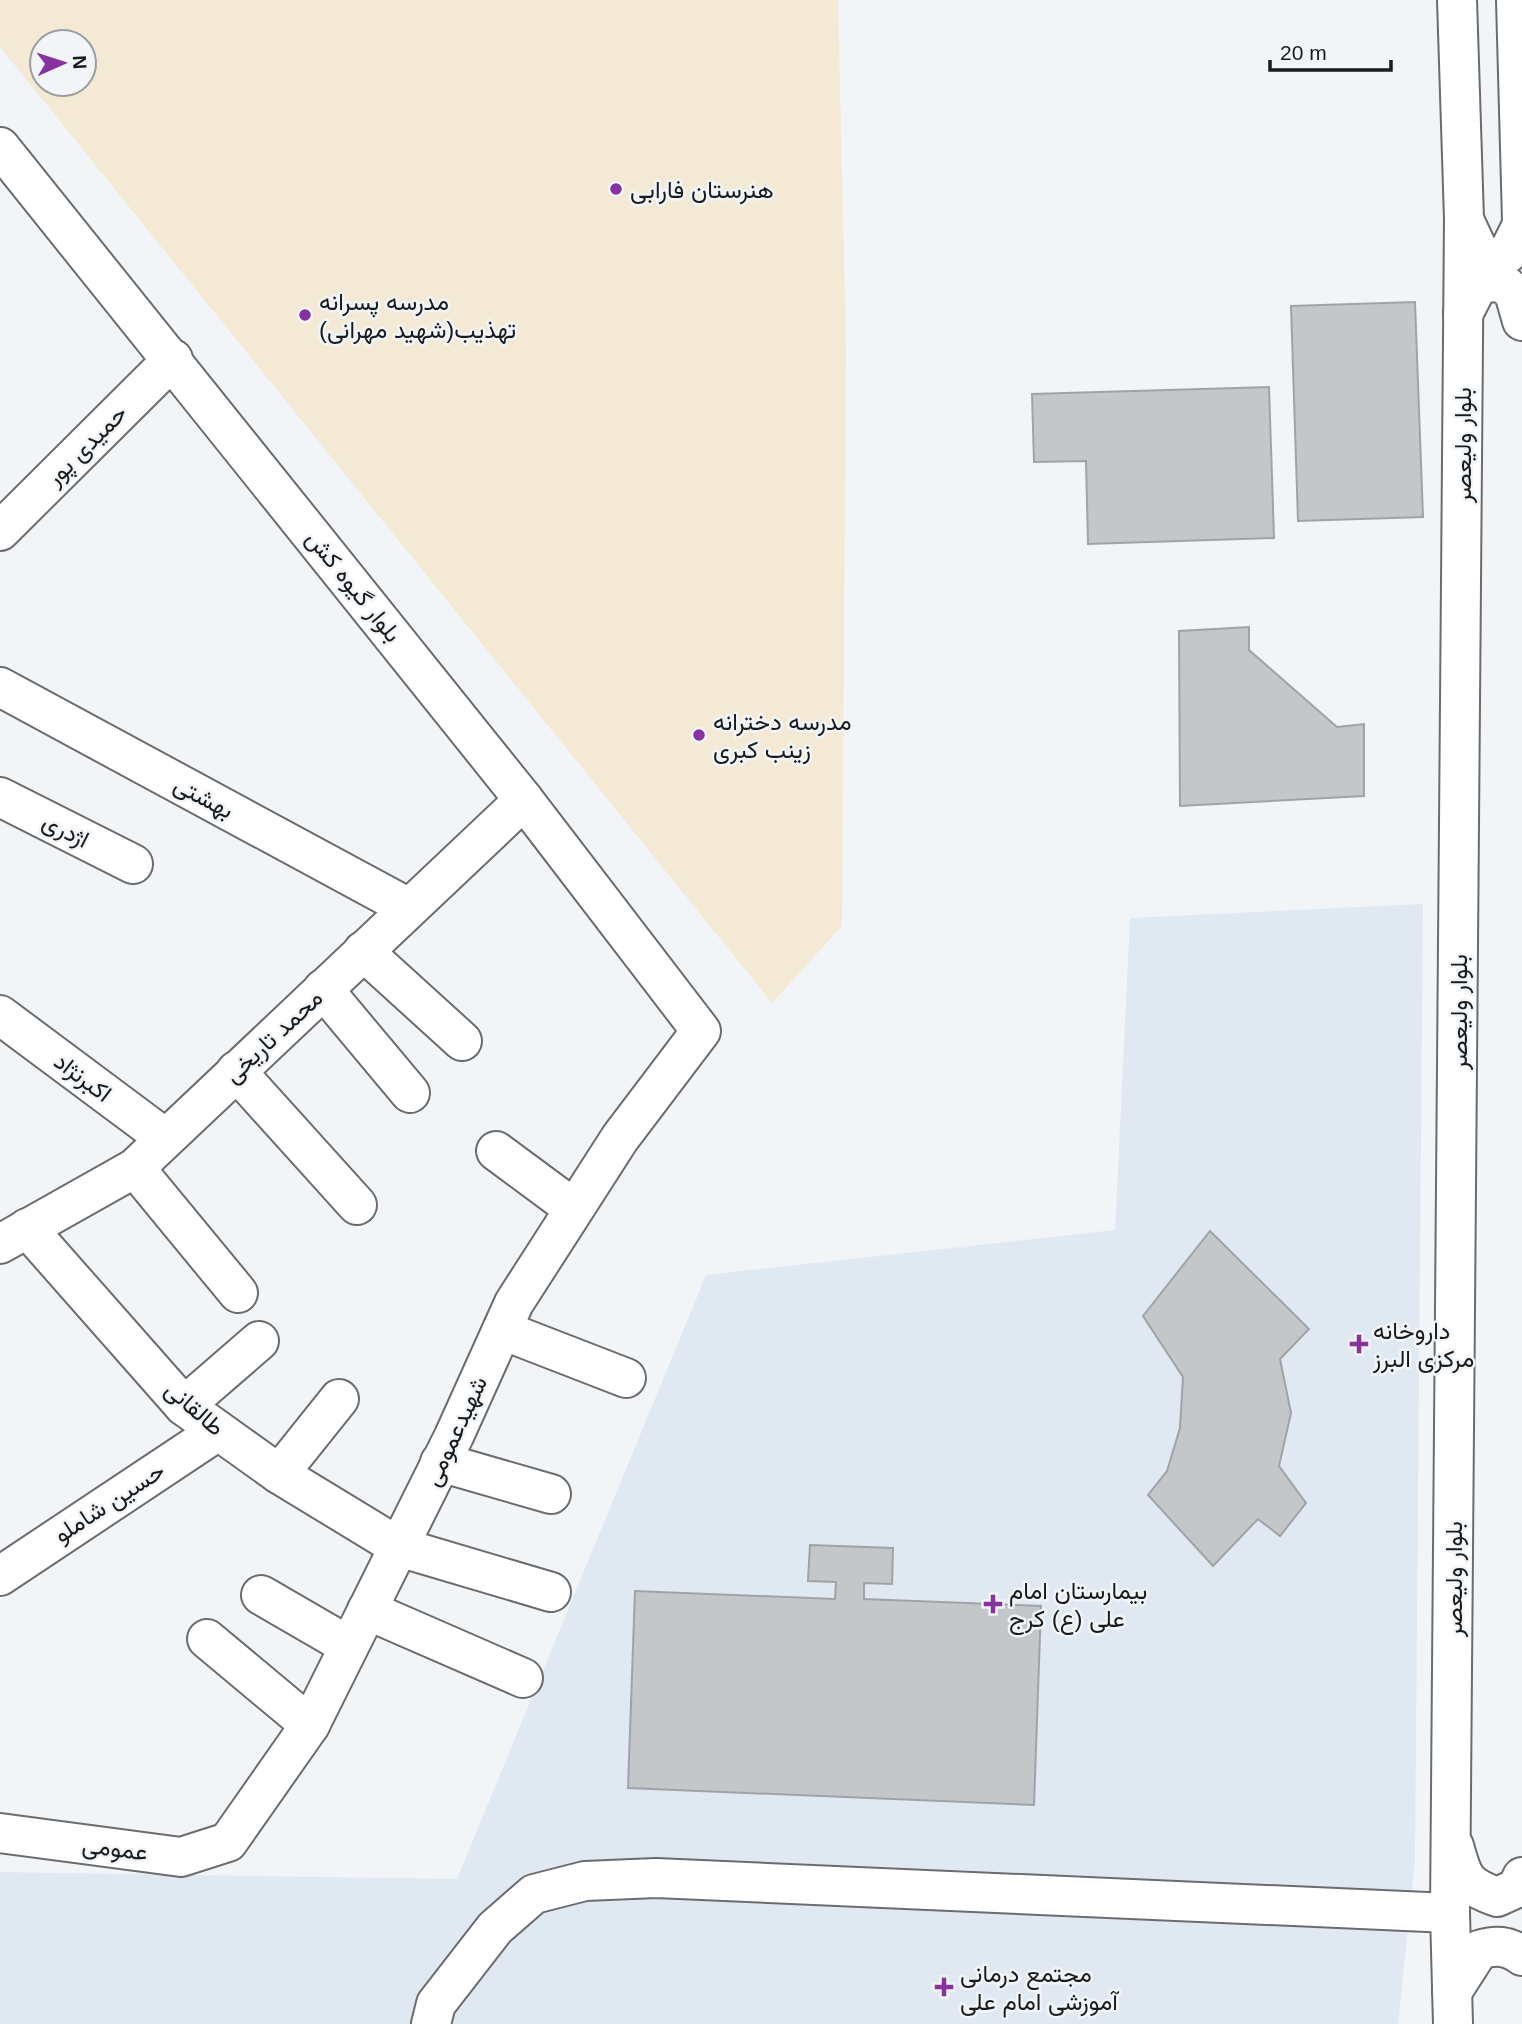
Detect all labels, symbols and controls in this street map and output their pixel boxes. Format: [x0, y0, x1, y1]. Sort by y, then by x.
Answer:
north arrow [28, 28, 98, 98]
scale bar [1270, 28, 1391, 72]
text: 20 m [1280, 41, 1327, 64]
text: N [69, 55, 90, 70]
place label: هنرستان فارابی [630, 176, 774, 205]
marker: هنرستان فارابی [608, 181, 624, 197]
place label: مدرسه پسرانه تهذیب(شهید مهرانی) [319, 288, 516, 345]
marker: مدرسه پسرانه تهذیب(شهید مهرانی) [297, 307, 313, 323]
street label: بلوار ولیعصر [1449, 387, 1478, 504]
street label: حمیدی پور [39, 399, 134, 494]
street label: بلوار گیوه کش [299, 525, 407, 648]
place label: مدرسه دخترانه زینب کبری [713, 708, 852, 765]
marker: مدرسه دخترانه زینب کبری [691, 727, 707, 743]
street label: بهشتی [169, 770, 238, 826]
street label: اژدری [37, 807, 94, 855]
street label: بلوار ولیعصر [1445, 954, 1474, 1071]
street label: محمد تاریخی [218, 984, 329, 1090]
street label: اکبرنژاد [48, 1047, 117, 1109]
place label: داروخانه مرکزی البرز [1372, 1317, 1474, 1374]
marker: داروخانه مرکزی البرز [1351, 1336, 1367, 1352]
street label: شهیدعمومی [418, 1372, 494, 1491]
street label: طالقانی [159, 1375, 230, 1442]
street label: حسین شاملو [49, 1456, 170, 1549]
street label: بلوار ولیعصر [1440, 1521, 1469, 1638]
place label: بیمارستان امام علی (ع) کرج [1009, 1577, 1147, 1635]
marker: بیمارستان امام علی (ع) کرج [983, 1594, 1003, 1614]
street label: عمومی [80, 1831, 149, 1867]
place label: مجتمع درمانی آموزشی امام علی [960, 1960, 1120, 2018]
marker: مجتمع درمانی آموزشی امام علی [934, 1977, 954, 1997]

